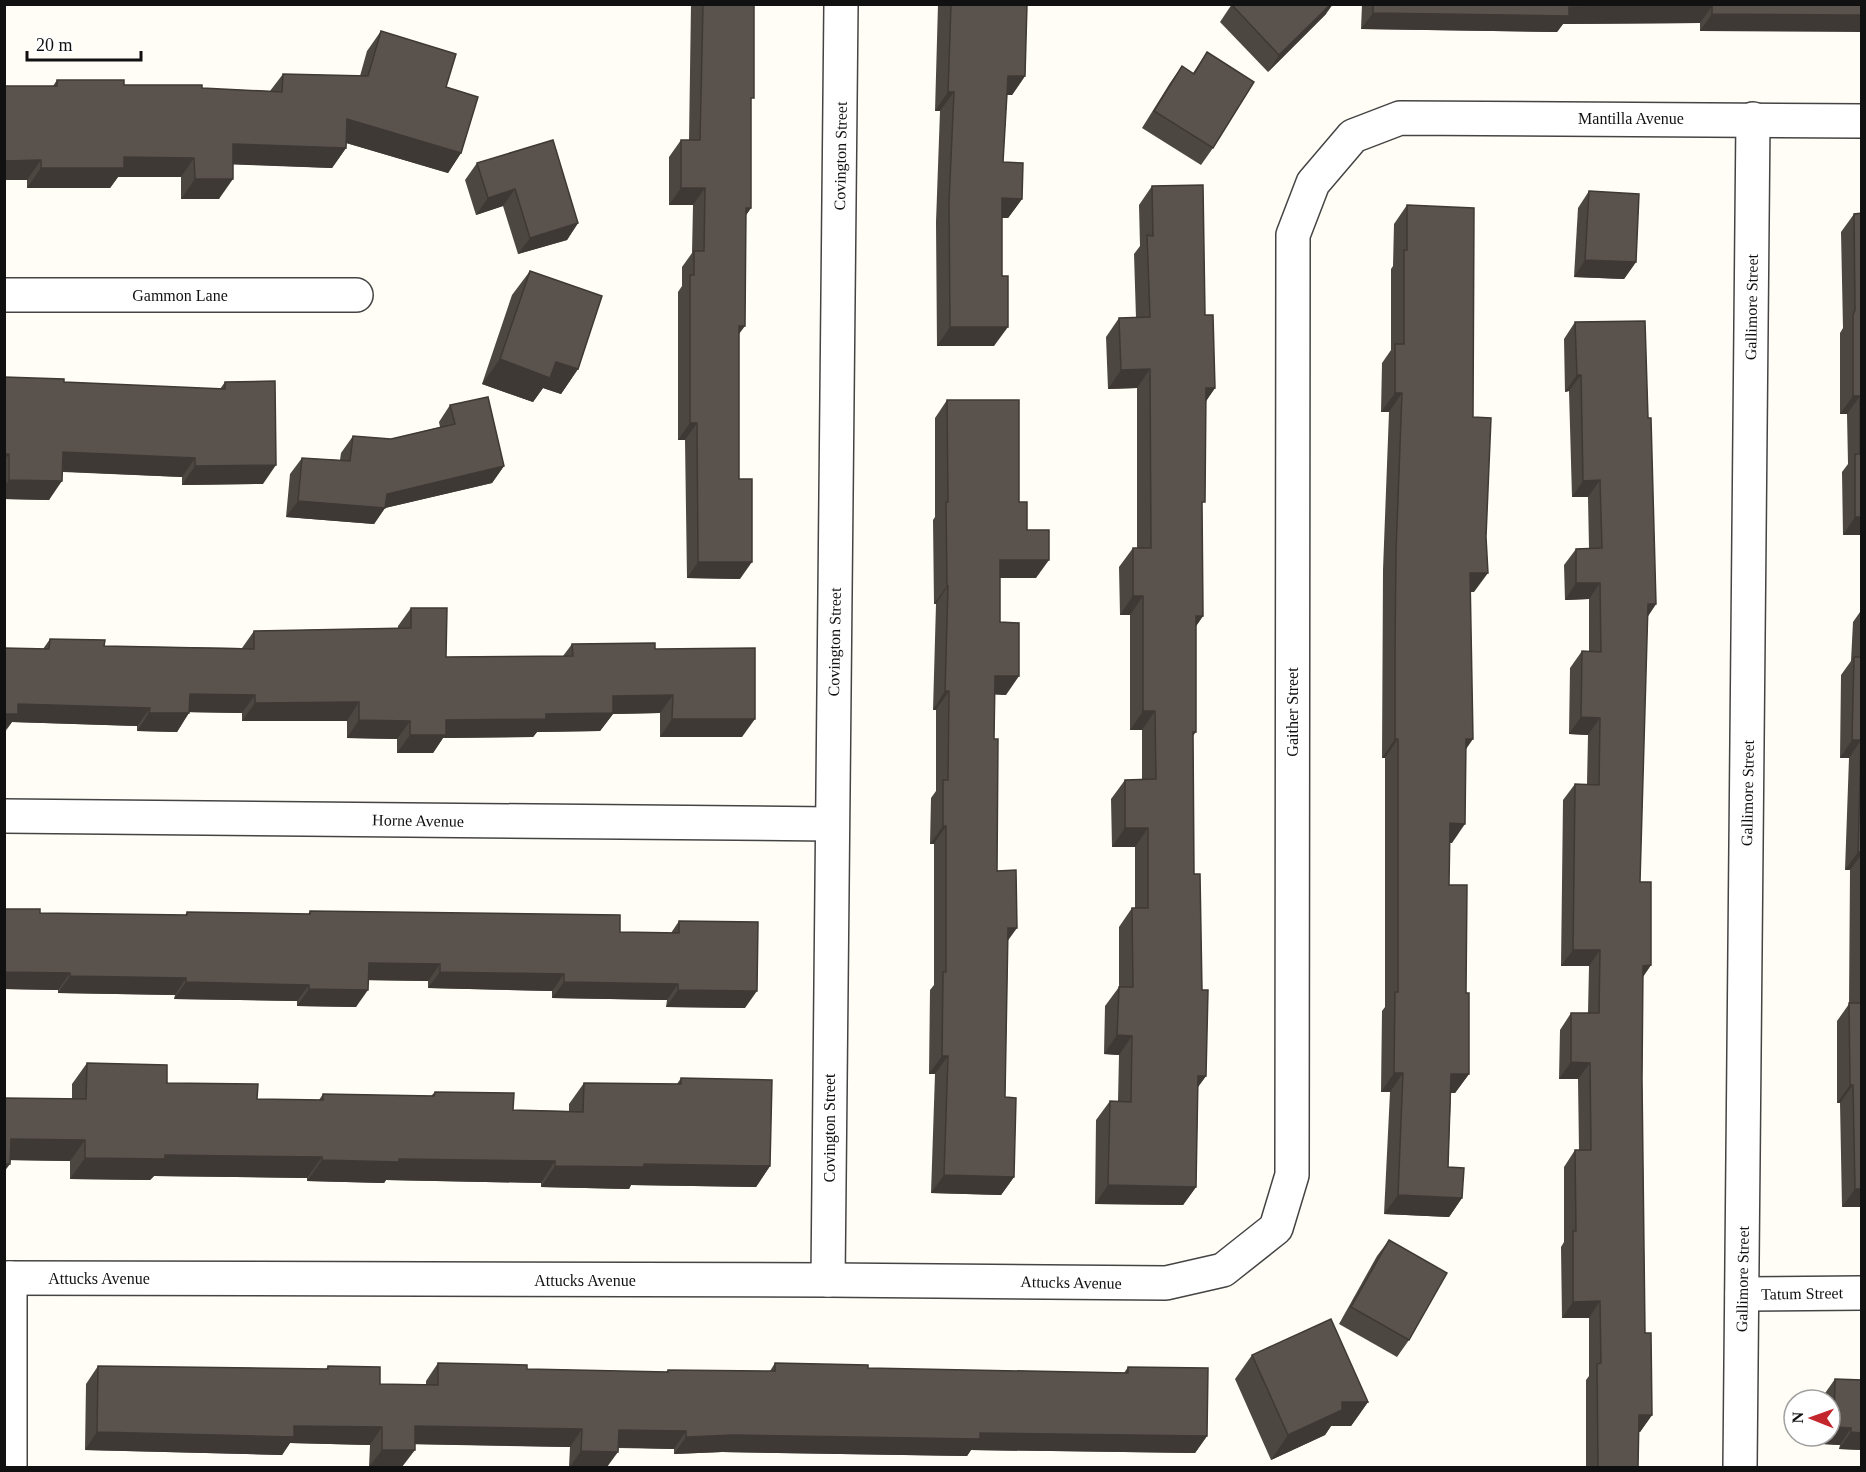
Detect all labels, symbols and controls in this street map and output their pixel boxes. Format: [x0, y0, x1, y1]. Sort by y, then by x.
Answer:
scale bar [27, 24, 141, 62]
text: 20 m [36, 35, 73, 55]
street label: Covington Street [831, 101, 851, 211]
street label: Mantilla Avenue [1578, 110, 1684, 127]
street label: Gallimore Street [1742, 253, 1761, 360]
street label: Gammon Lane [132, 287, 228, 304]
street label: Covington Street [825, 587, 845, 697]
street label: Gaither Street [1284, 667, 1301, 757]
street label: Gallimore Street [1738, 739, 1757, 846]
street label: Horne Avenue [372, 811, 464, 830]
street label: Covington Street [821, 1073, 839, 1182]
street label: Gallimore Street [1733, 1225, 1752, 1332]
street label: Attucks Avenue [48, 1270, 150, 1287]
street label: Attucks Avenue [534, 1272, 636, 1289]
street label: Attucks Avenue [1020, 1273, 1122, 1292]
street label: Tatum Street [1761, 1284, 1844, 1303]
north arrow [1782, 1388, 1842, 1448]
text: N [1789, 1411, 1806, 1424]

